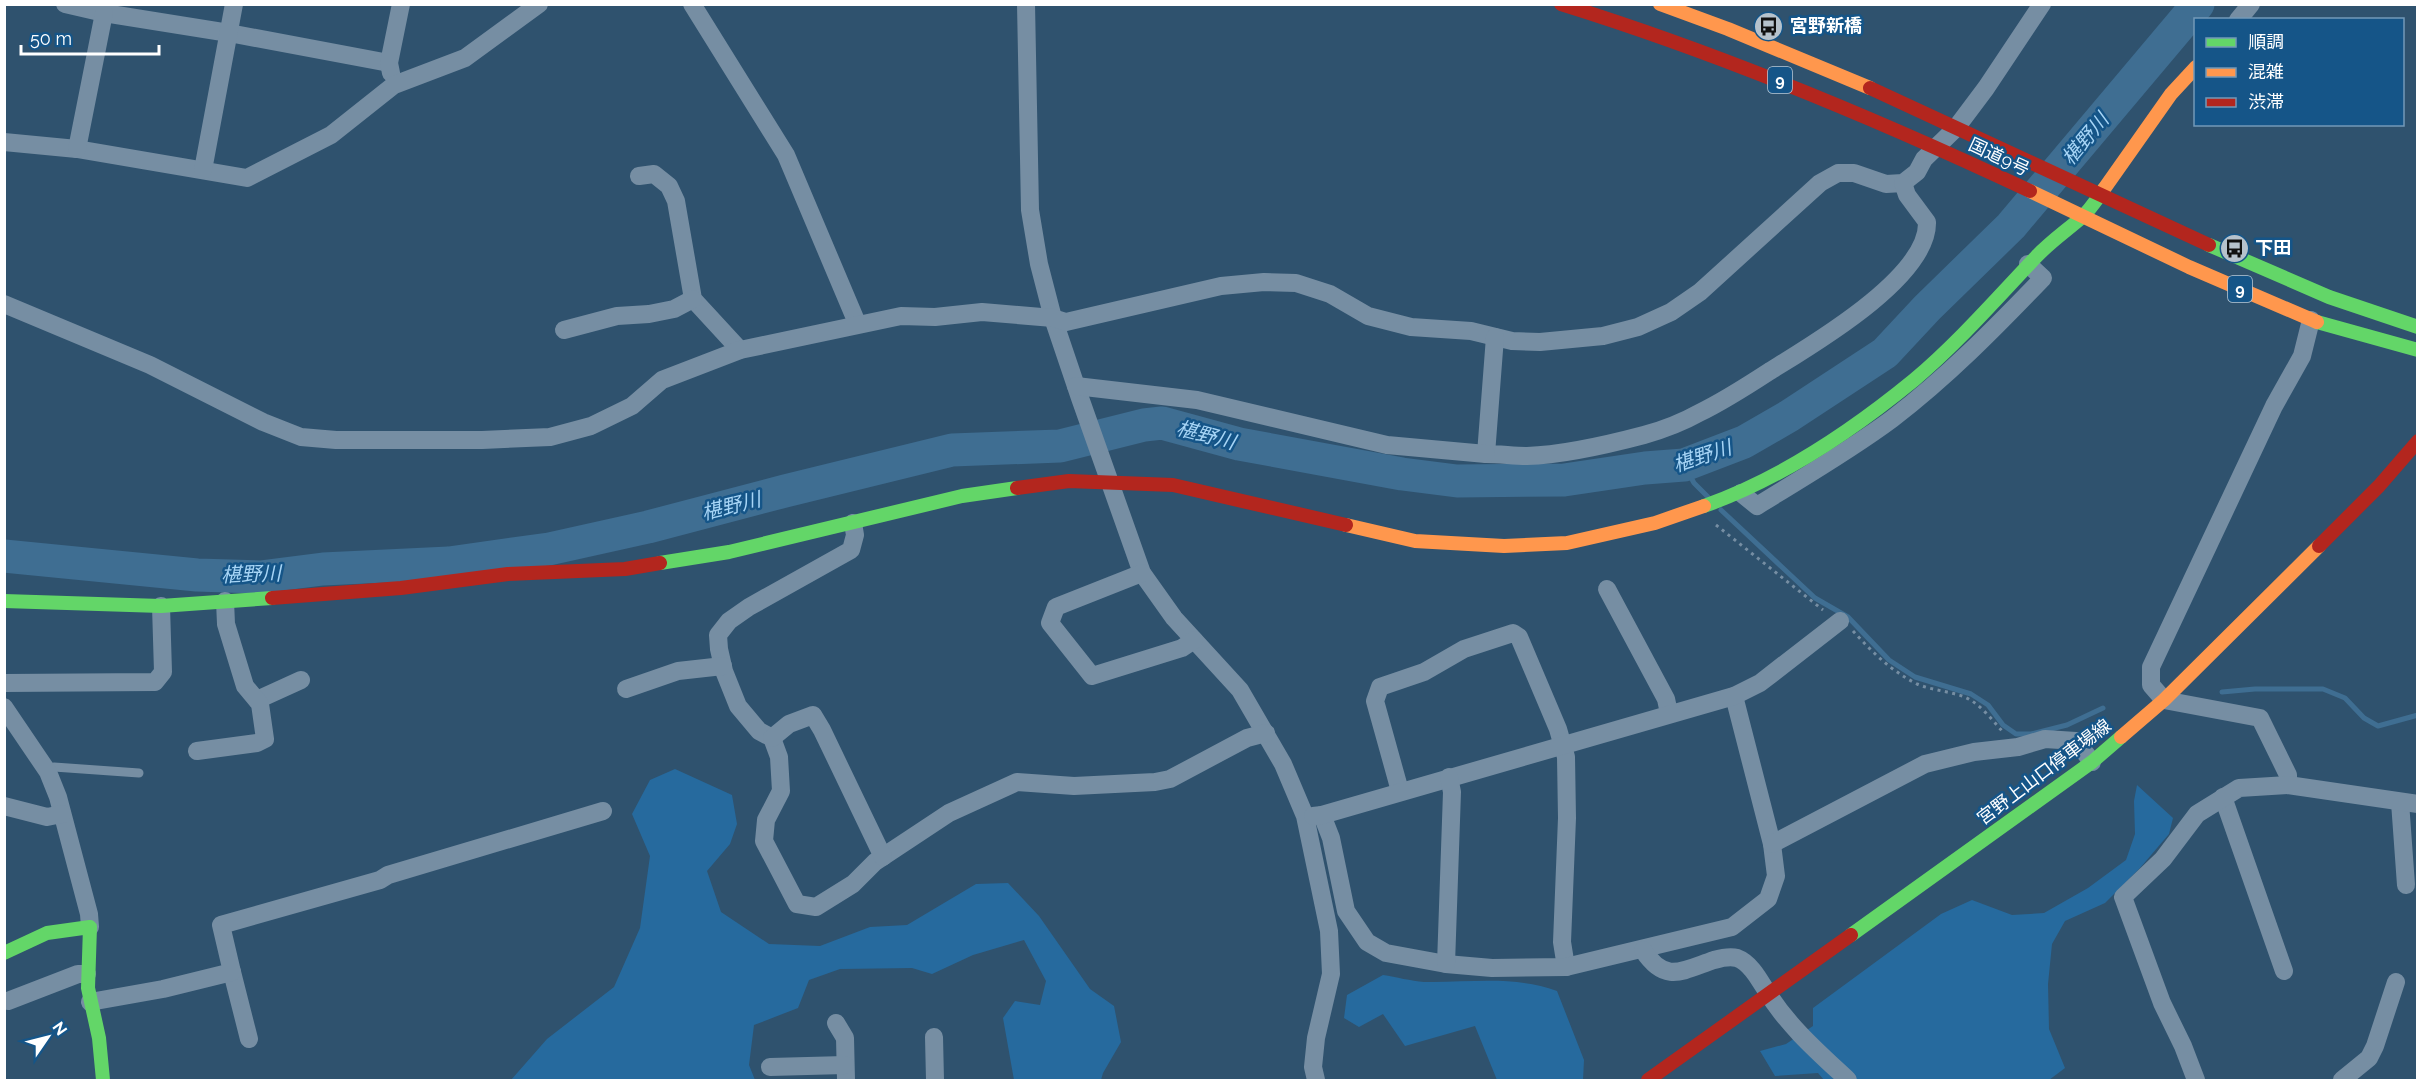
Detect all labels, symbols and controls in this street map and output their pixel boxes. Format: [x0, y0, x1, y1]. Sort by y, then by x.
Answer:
bus stop icon: 宮野新橋 [1753, 10, 1785, 42]
place label: 宮野新橋 [1790, 15, 1862, 36]
scale bar [21, 18, 159, 56]
legend [2194, 18, 2404, 126]
text: 50 m [30, 28, 72, 49]
text: 順調 [2248, 31, 2284, 52]
text: 混雑 [2248, 61, 2284, 82]
road number: 9 [1768, 67, 1792, 93]
text: 渋滞 [2248, 91, 2284, 112]
water label: 椹野川 [2057, 107, 2115, 170]
street label: 国道9号 [1966, 133, 2033, 180]
bus stop icon: 下田 [2218, 232, 2250, 264]
place label: 下田 [2255, 237, 2291, 258]
road number: 9 [2228, 276, 2252, 302]
water label: 椹野川 [1174, 416, 1240, 455]
water label: 椹野川 [1670, 435, 1736, 477]
water label: 椹野川 [699, 487, 765, 525]
water label: 椹野川 [221, 561, 283, 587]
street label: 宮野上山口停車場線 [1973, 714, 2115, 829]
north arrow [18, 1007, 78, 1067]
text: N [49, 1018, 71, 1039]

